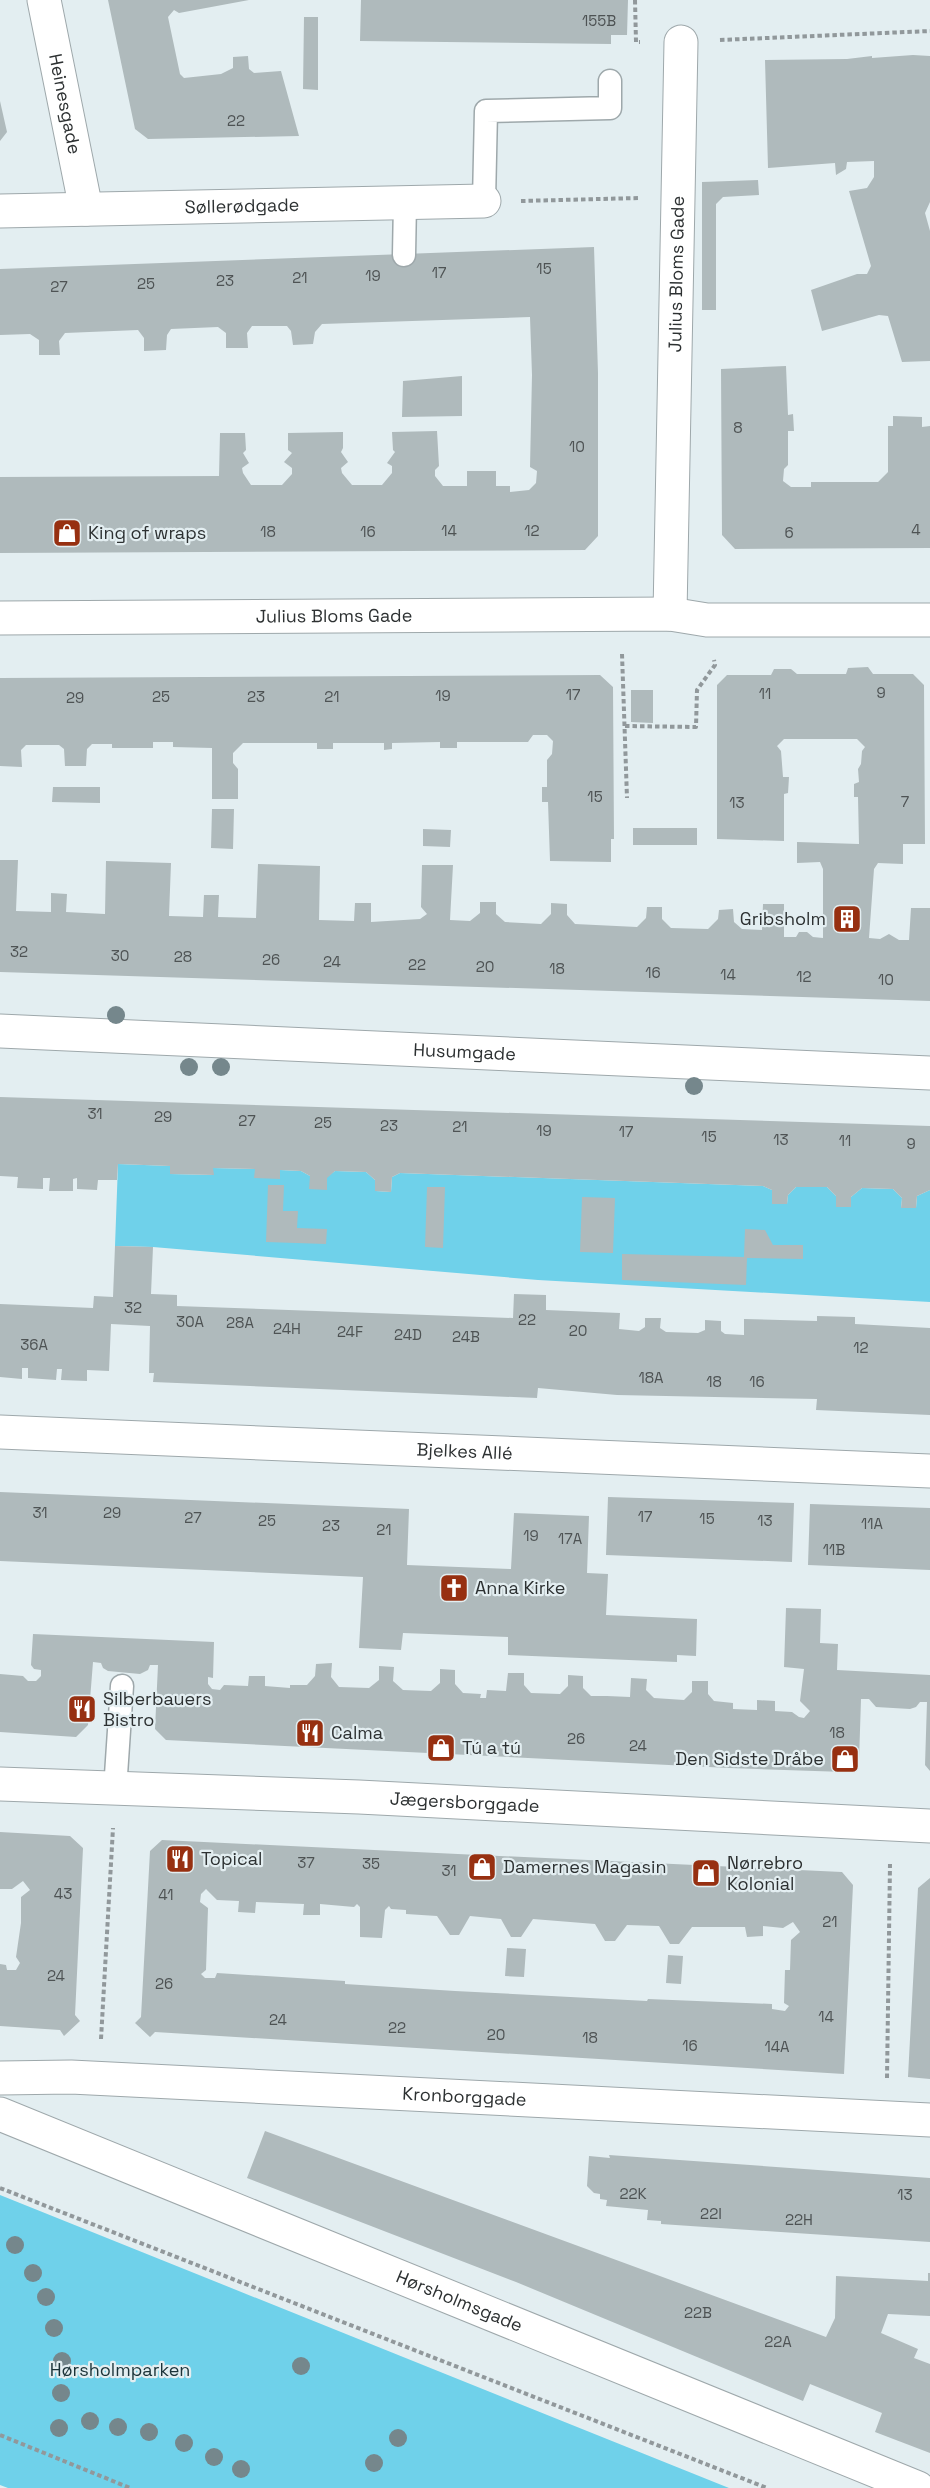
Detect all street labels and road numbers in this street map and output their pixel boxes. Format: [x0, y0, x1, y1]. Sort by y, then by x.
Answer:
street label: Heinesgade [44, 52, 87, 156]
street label: Søllerødgade [184, 193, 300, 218]
street label: Julius Bloms Gade [663, 196, 689, 353]
street label: Julius Bloms Gade [256, 604, 412, 627]
street label: Husumgade [413, 1038, 516, 1065]
street label: Bjelkes Allé [416, 1437, 513, 1464]
street label: Jægersborggade [389, 1787, 540, 1817]
street label: Kronborggade [402, 2082, 527, 2111]
street label: Hørsholmsgade [393, 2265, 526, 2337]

